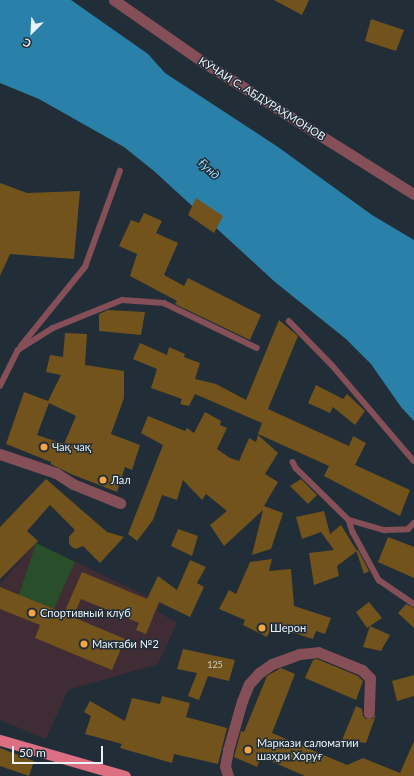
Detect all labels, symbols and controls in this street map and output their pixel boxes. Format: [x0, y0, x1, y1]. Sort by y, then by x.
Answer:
north arrow [12, 12, 52, 52]
text: С [21, 36, 33, 51]
street label: КӮЧАИ С. АБДУРАҲМОНОВ [196, 55, 328, 143]
water label: Ғунд [195, 156, 223, 182]
place label: Чақ чақ [52, 440, 91, 454]
marker: Чақ чақ [39, 442, 49, 452]
place label: Лал [111, 473, 131, 487]
marker: Лал [98, 475, 108, 485]
place label: Спортивный клуб [40, 606, 131, 620]
marker: Спортивный клуб [27, 608, 37, 618]
place label: Шерон [270, 621, 306, 635]
marker: Шерон [257, 623, 267, 633]
place label: Мактаби №2 [92, 637, 159, 651]
marker: Мактаби №2 [79, 639, 89, 649]
house number: 125 [207, 660, 223, 670]
place label: Маркази саломатии шаҳри Хоруғ [257, 737, 359, 763]
scale bar [14, 738, 105, 764]
marker: Маркази саломатии шаҳри Хоруғ [242, 744, 254, 756]
text: 50 m [19, 745, 46, 760]

